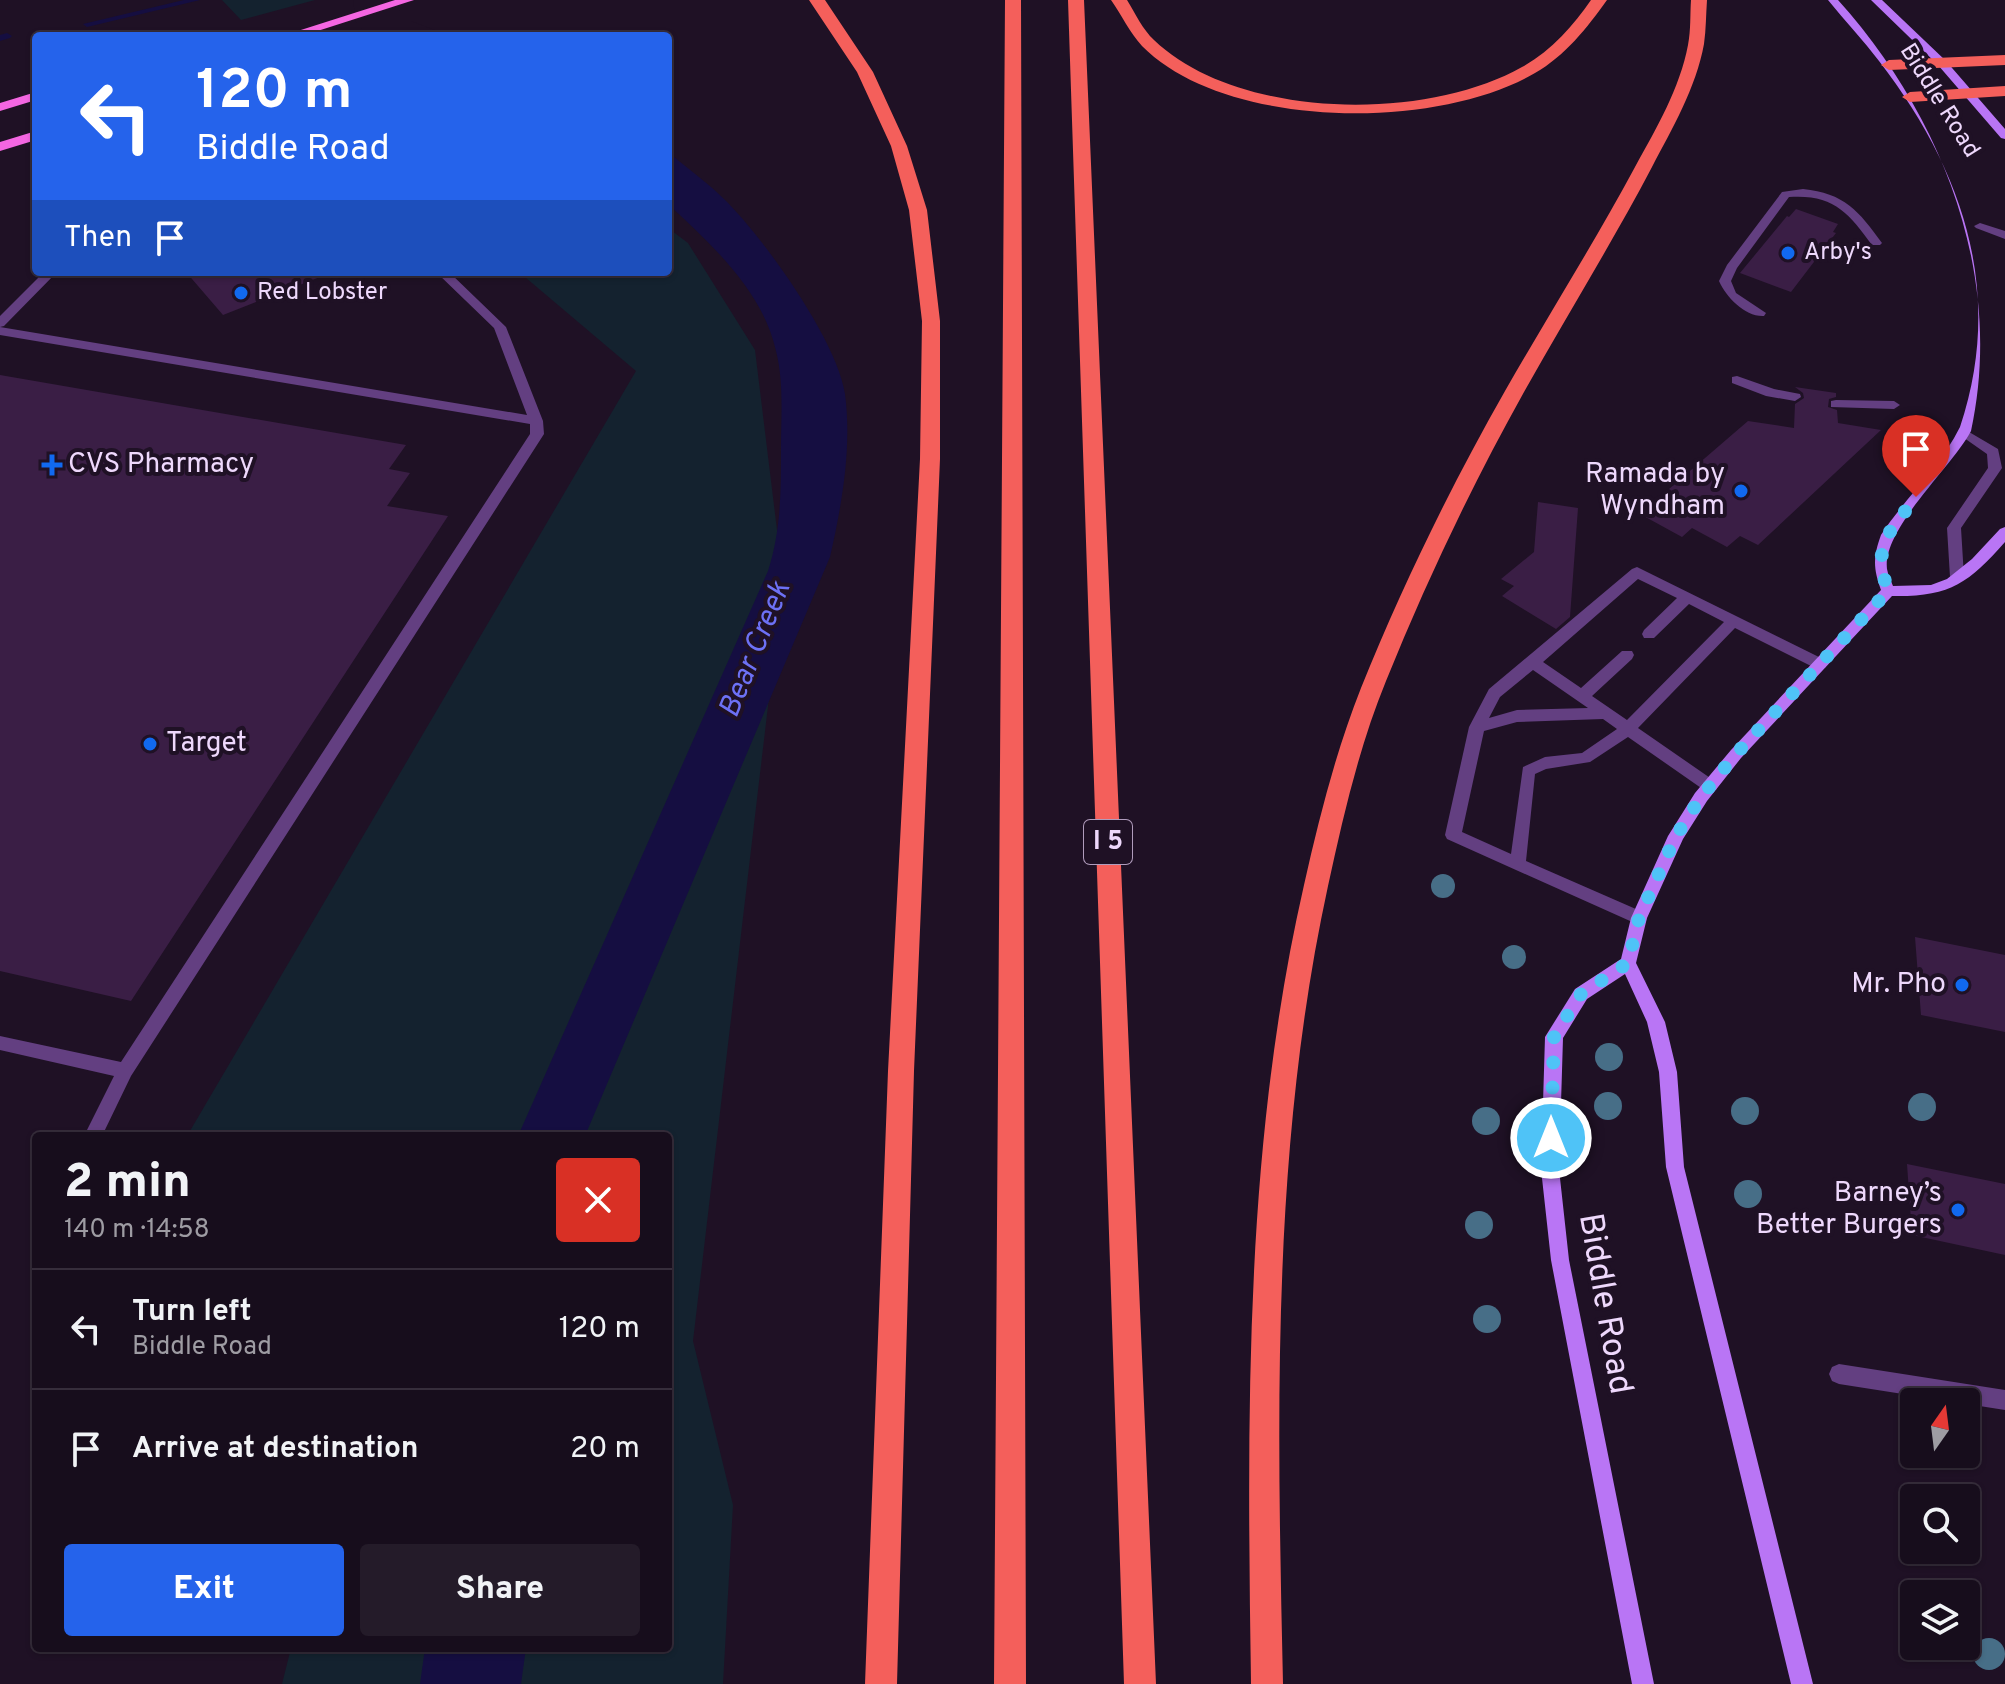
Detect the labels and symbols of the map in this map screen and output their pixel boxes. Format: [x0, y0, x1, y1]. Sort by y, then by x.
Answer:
street label: Biddle Road [1892, 38, 1986, 164]
place label: Arby's [1804, 238, 1872, 268]
marker: Arby's [1779, 244, 1797, 262]
place label: Red Lobster [257, 278, 387, 308]
marker: Red Lobster [232, 284, 250, 302]
pin [1882, 415, 1950, 497]
place label: CVS Pharmacy [68, 447, 254, 483]
marker: CVS Pharmacy [43, 456, 61, 474]
place label: Ramada by Wyndham [1585, 457, 1725, 525]
marker: Ramada by Wyndham [1732, 482, 1750, 500]
water label: Bear Creek [712, 576, 800, 723]
place label: Target [166, 726, 247, 762]
marker: Target [141, 735, 159, 753]
road number: I 5 [1084, 820, 1132, 864]
place label: Mr. Pho [1851, 967, 1946, 1003]
marker: Mr. Pho [1953, 976, 1971, 994]
position arrow [1509, 1096, 1593, 1180]
place label: Barney’s Better Burgers [1756, 1176, 1942, 1244]
marker: Barney’s Better Burgers [1949, 1201, 1967, 1219]
street label: Biddle Road [1567, 1210, 1641, 1398]
north arrow [1900, 1388, 1980, 1468]

